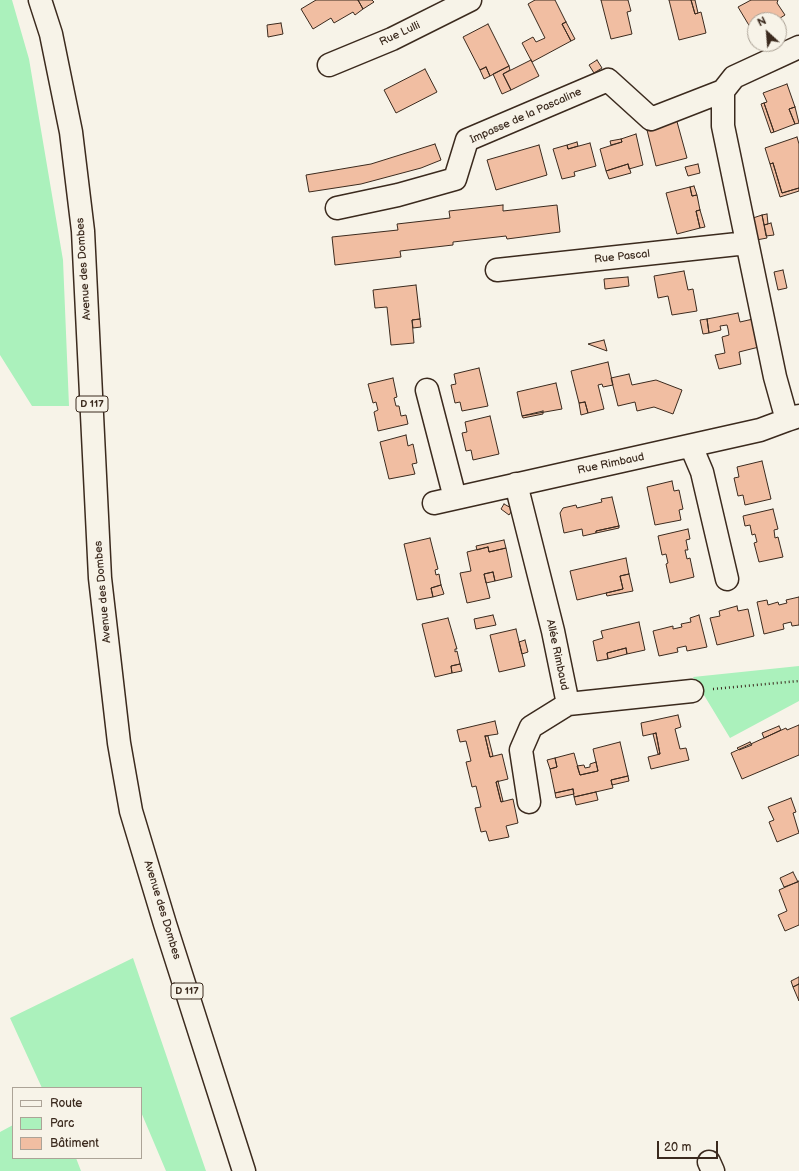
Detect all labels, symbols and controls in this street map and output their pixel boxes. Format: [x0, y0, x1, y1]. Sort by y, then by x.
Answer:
north arrow [747, 12, 787, 52]
text: N [755, 14, 769, 29]
street label: Rue Lulli [378, 19, 422, 49]
street label: Impasse de la Pascaline [468, 85, 584, 147]
street label: Avenue des Dombes [74, 217, 94, 321]
street label: Rue Pascal [593, 248, 651, 266]
road number: D 117 [76, 396, 108, 412]
street label: Rue Rimbaud [576, 450, 646, 478]
street label: Avenue des Dombes [92, 540, 114, 644]
street label: Allée Rimbaud [543, 618, 571, 692]
street label: Avenue des Dombes [141, 859, 183, 961]
road number: D 117 [171, 983, 203, 999]
legend [12, 1087, 142, 1159]
text: Route [50, 1096, 82, 1111]
text: Parc [50, 1116, 74, 1131]
scale bar [659, 1133, 720, 1159]
text: Bâtiment [50, 1136, 99, 1151]
text: 20 m [664, 1140, 691, 1155]

